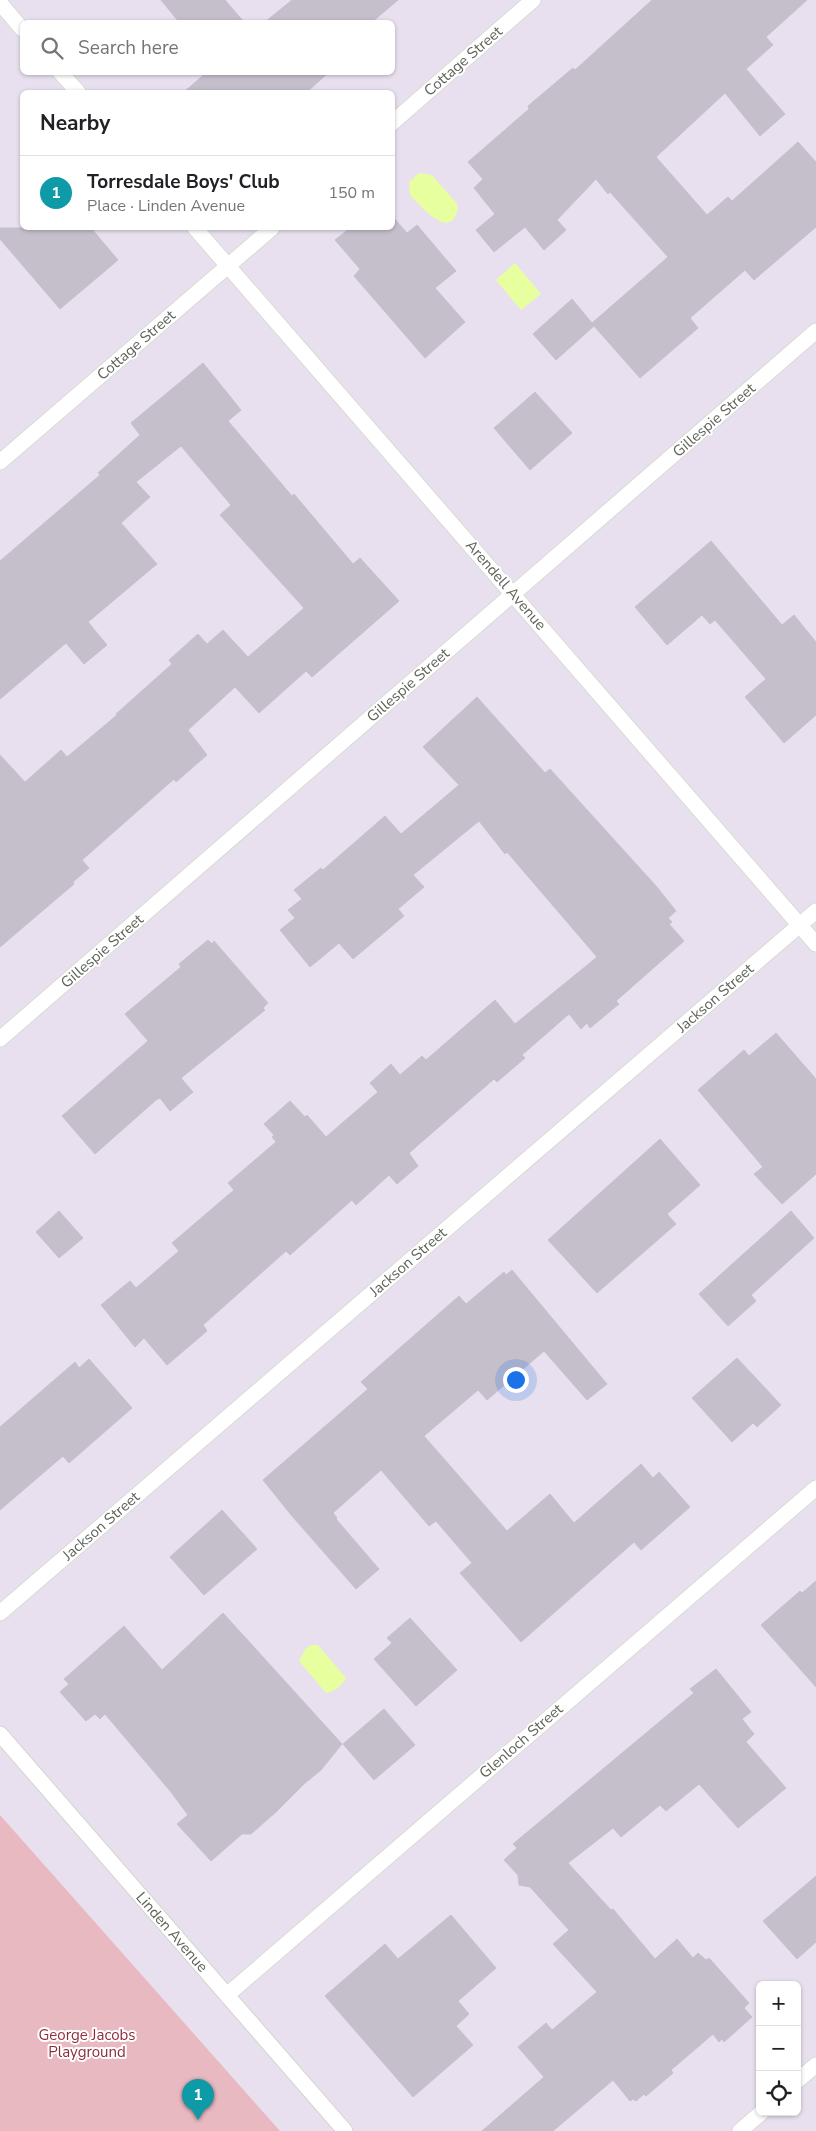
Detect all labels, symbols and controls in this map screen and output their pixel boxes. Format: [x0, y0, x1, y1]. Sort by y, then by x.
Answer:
search box [20, 20, 395, 75]
street label: Cottage Street [420, 21, 507, 101]
icon: search [38, 34, 66, 62]
text: Search here [78, 35, 179, 61]
text: Nearby [40, 109, 110, 137]
text: Torresdale Boys' Club [87, 169, 280, 195]
text: 1 [51, 182, 61, 204]
text: 150 m [328, 182, 375, 204]
text: Place · Linden Avenue [87, 195, 245, 217]
street label: Cottage Street [93, 305, 180, 385]
street label: Gillespie Street [668, 378, 760, 461]
street label: Arendell Avenue [461, 536, 551, 634]
street label: Gillespie Street [362, 643, 454, 726]
street label: Gillespie Street [56, 909, 148, 992]
street label: Jackson Street [671, 958, 758, 1038]
street label: Jackson Street [364, 1222, 451, 1302]
your location [503, 1367, 529, 1393]
street label: Jackson Street [57, 1486, 144, 1566]
street label: Glenloch Street [475, 1699, 568, 1783]
street label: Linden Avenue [132, 1888, 212, 1976]
map controls [756, 1981, 801, 2116]
button: + [756, 1981, 801, 2026]
park label: George Jacobs Playground [38, 2025, 136, 2062]
button: − [756, 2026, 801, 2071]
button: locate [756, 2071, 801, 2116]
pin: 1 [182, 2079, 214, 2120]

